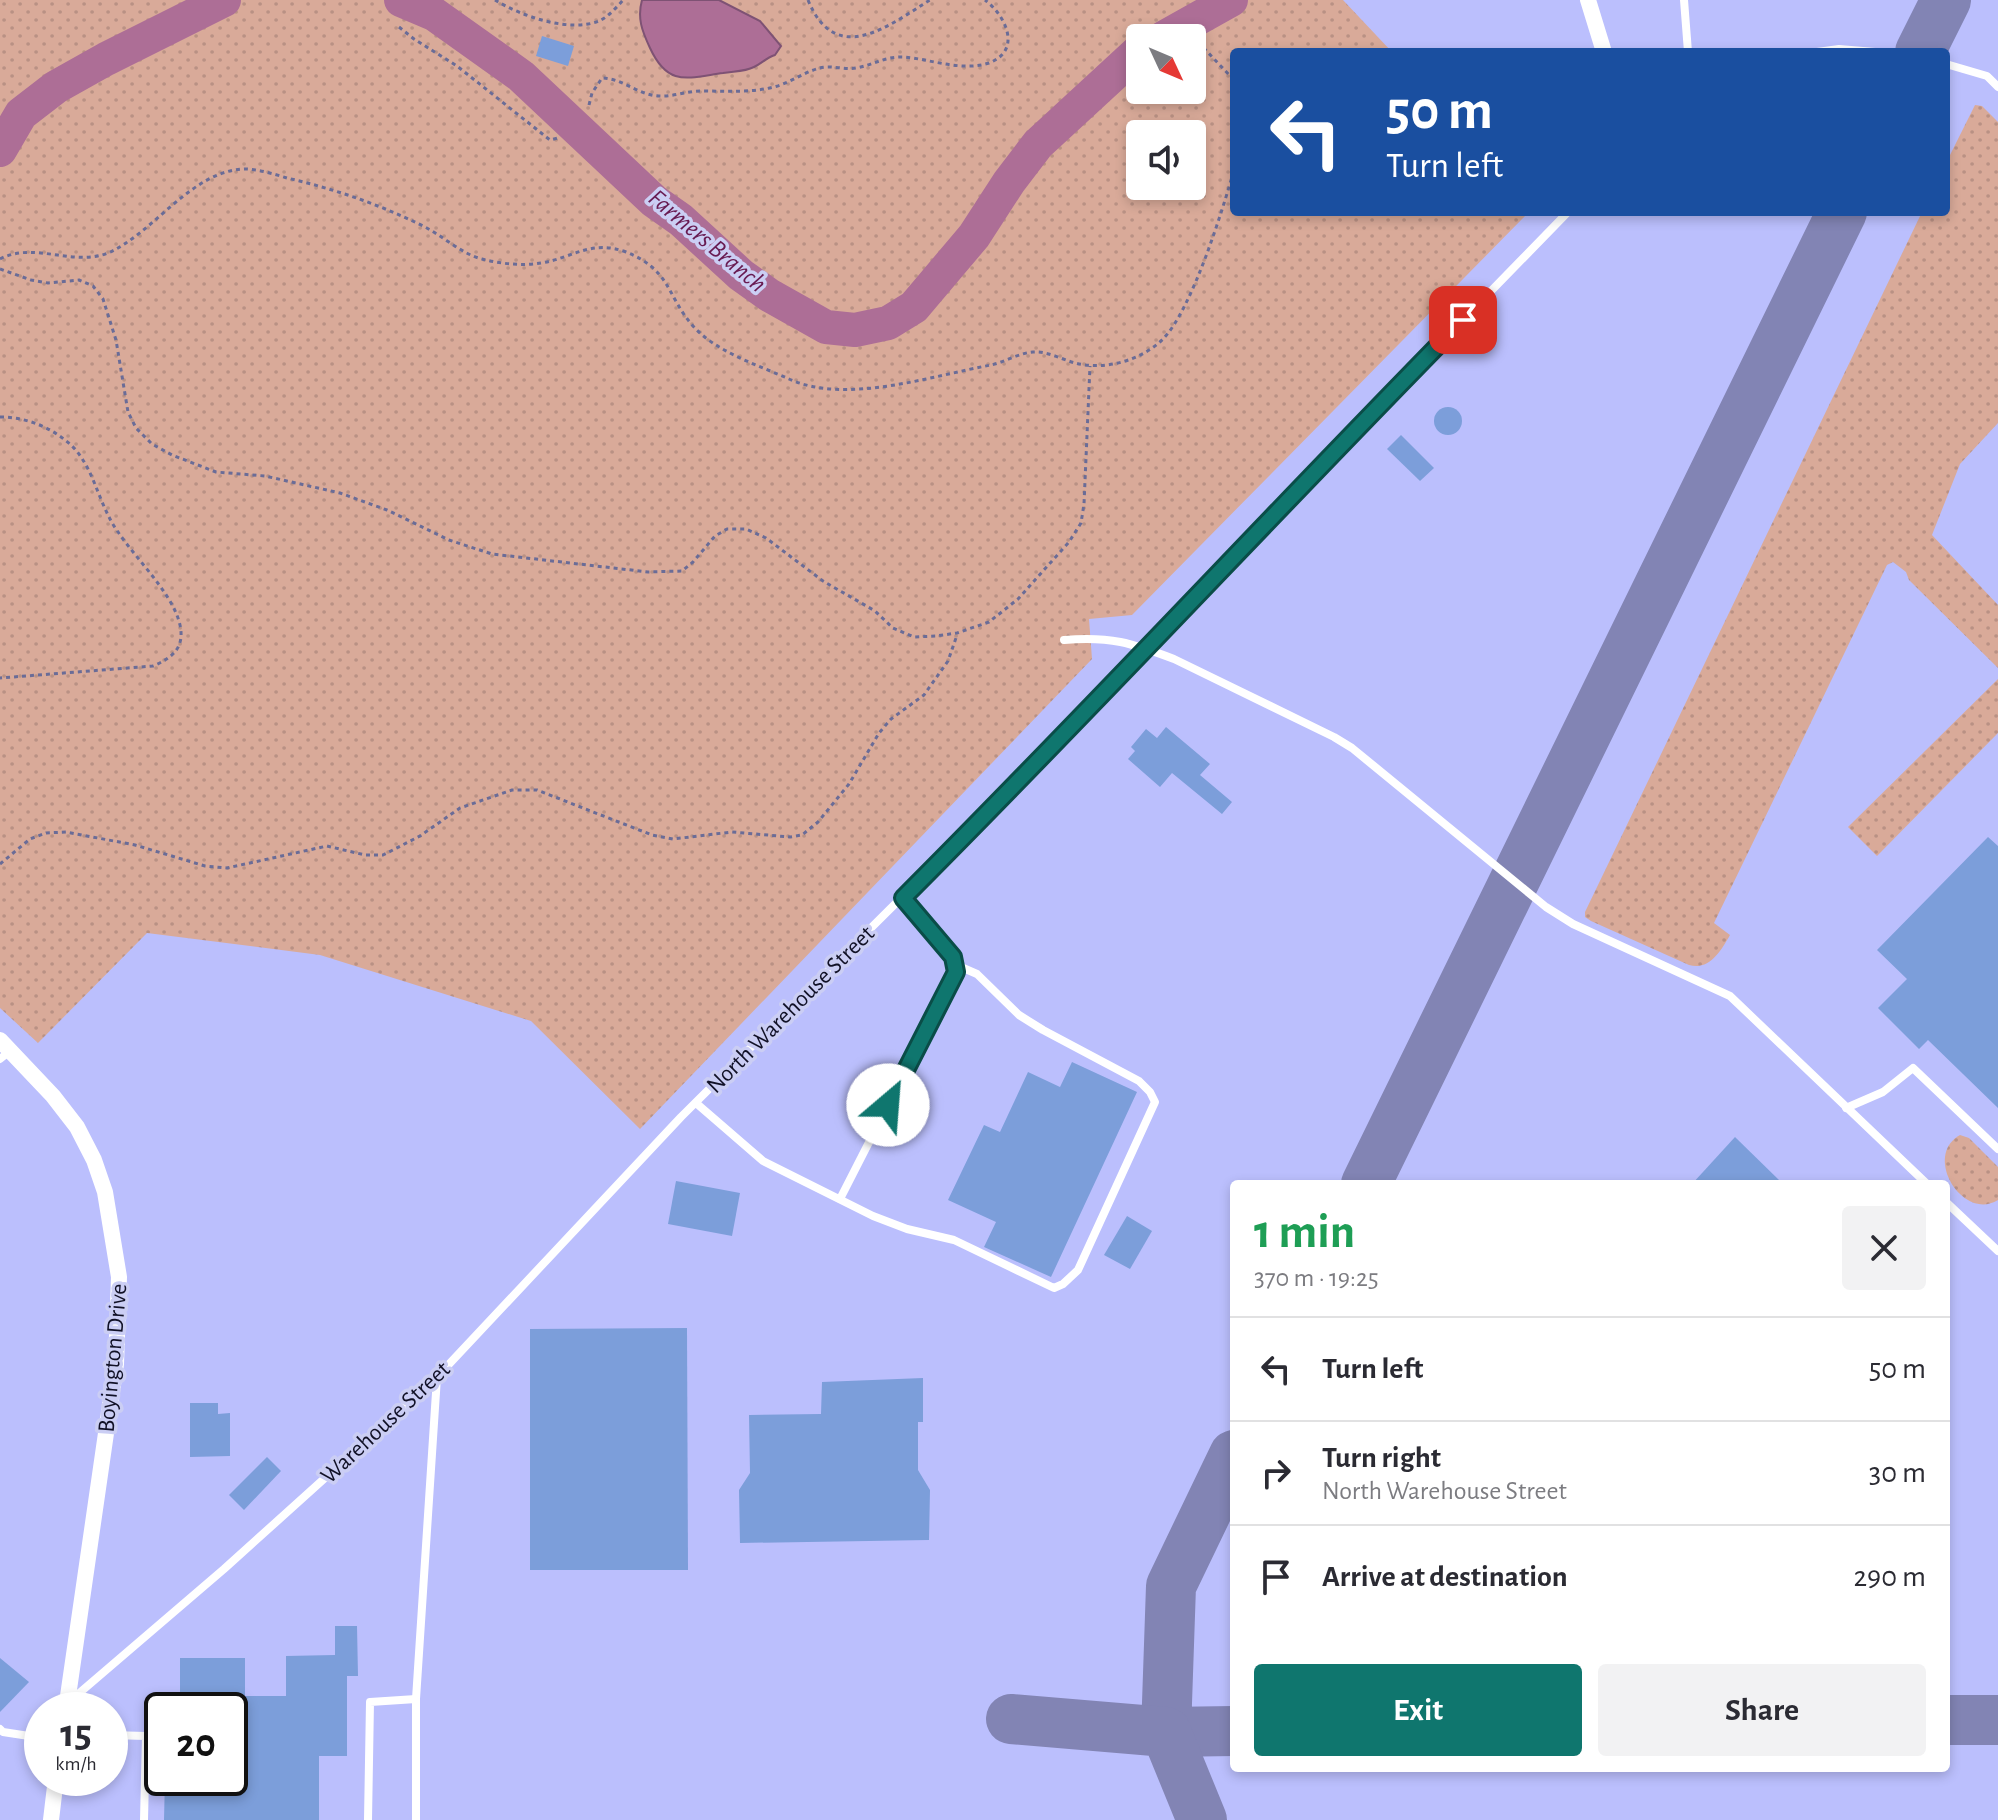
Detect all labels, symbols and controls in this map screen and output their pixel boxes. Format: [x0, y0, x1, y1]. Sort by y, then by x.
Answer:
north arrow [1126, 24, 1206, 104]
map controls [1126, 24, 1206, 200]
icon: left [1254, 80, 1358, 184]
text: 50 m [1386, 83, 1493, 139]
button: sound [1126, 120, 1206, 200]
text: Turn left [1386, 148, 1503, 184]
water label: Farmers Branch [644, 184, 771, 297]
pin [1429, 286, 1497, 354]
icon: arrive [1441, 298, 1485, 342]
street label: North Warehouse Street [702, 921, 879, 1098]
position arrow [846, 1063, 930, 1147]
button: close [1842, 1206, 1926, 1290]
text: 1 min [1254, 1209, 1355, 1257]
text: 370 m · 19:25 [1254, 1265, 1379, 1291]
street label: Boyington Drive [95, 1283, 131, 1434]
icon: left [1254, 1347, 1298, 1391]
text: Turn left [1322, 1354, 1423, 1384]
text: 50 m [1869, 1354, 1926, 1384]
street label: Warehouse Street [317, 1357, 455, 1488]
text: Turn right [1322, 1443, 1441, 1473]
icon: right [1254, 1451, 1298, 1495]
text: 30 m [1869, 1458, 1926, 1488]
text: North Warehouse Street [1322, 1478, 1567, 1504]
icon: arrive [1254, 1555, 1298, 1599]
text: Arrive at destination [1322, 1562, 1568, 1592]
text: 290 m [1853, 1562, 1926, 1592]
button: Exit [1254, 1664, 1582, 1756]
button: Share [1598, 1664, 1926, 1756]
speed limit sign: 20 [144, 1692, 248, 1796]
text: 15 [60, 1714, 92, 1754]
text: km/h [55, 1754, 97, 1774]

